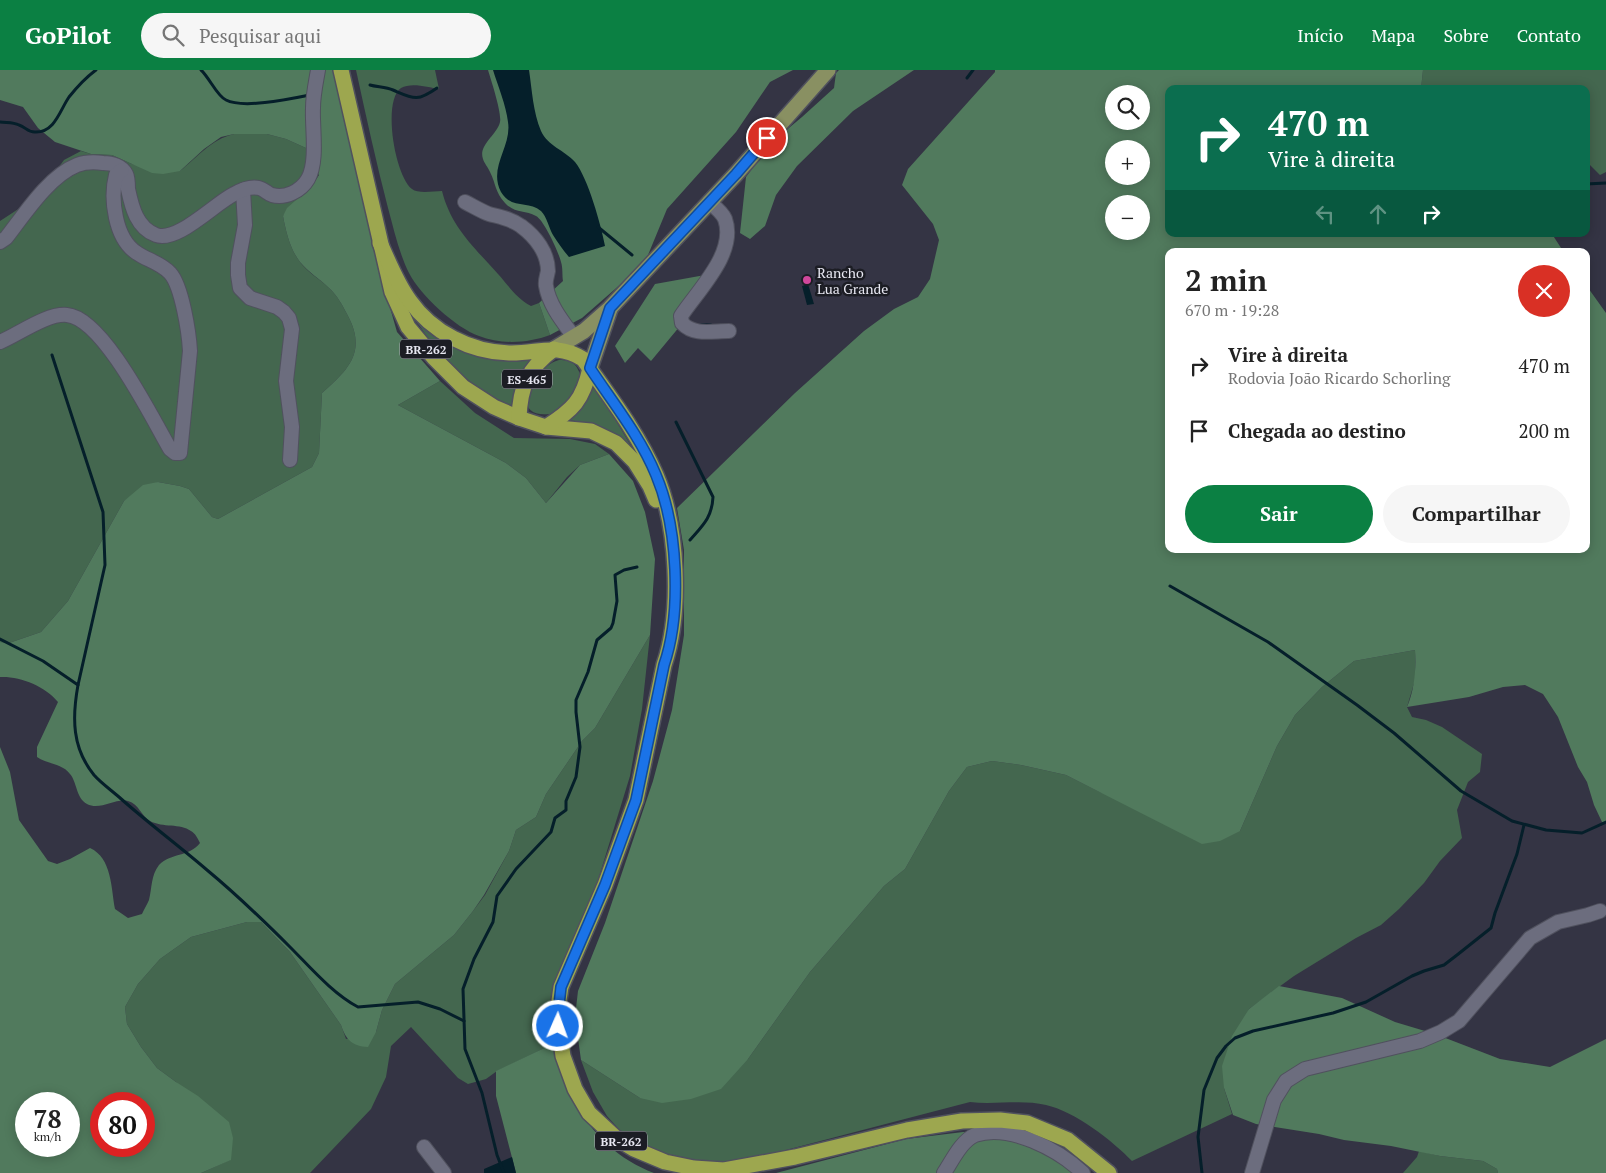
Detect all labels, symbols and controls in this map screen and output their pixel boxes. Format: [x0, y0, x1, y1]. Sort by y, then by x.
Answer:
search box [141, 13, 491, 58]
text: GoPilot [25, 19, 111, 51]
icon: search [159, 21, 187, 49]
text: Pesquisar aqui [199, 23, 321, 48]
text: Início [1297, 23, 1343, 47]
text: Mapa [1371, 23, 1415, 47]
text: Sobre [1443, 23, 1489, 47]
text: Contato [1517, 23, 1581, 47]
map controls [1105, 85, 1150, 240]
button: search [1105, 85, 1150, 130]
text: 470 m [1268, 100, 1369, 146]
icon: right [1185, 105, 1250, 170]
pin [746, 117, 788, 159]
icon: arrive [753, 124, 781, 152]
button: + [1105, 140, 1150, 185]
text: Vire à direita [1268, 144, 1395, 173]
button: − [1105, 195, 1150, 240]
icon: left [1311, 200, 1339, 228]
icon: ahead [1364, 200, 1392, 228]
icon: right [1417, 200, 1445, 228]
text: 2 min [1185, 260, 1267, 300]
place label: Rancho Lua Grande [817, 263, 888, 298]
button: close [1518, 265, 1570, 317]
marker: Rancho Lua Grande [801, 274, 813, 286]
text: 670 m · 19:28 [1185, 299, 1279, 321]
road number: BR-262 [400, 340, 452, 358]
text: Vire à direita [1228, 342, 1348, 367]
icon: right [1185, 352, 1213, 380]
text: 470 m [1519, 353, 1570, 378]
text: Rodovia João Ricardo Schorling [1228, 367, 1450, 389]
road number: ES-465 [502, 370, 552, 388]
icon: arrive [1185, 417, 1213, 445]
text: Chegada ao destino [1228, 418, 1406, 443]
text: 200 m [1519, 418, 1570, 443]
button: Sair [1185, 485, 1373, 543]
button: Compartilhar [1383, 485, 1570, 543]
position arrow [531, 999, 583, 1051]
speed limit sign: 80 [90, 1092, 155, 1157]
text: 78 [33, 1102, 62, 1135]
text: km/h [34, 1129, 61, 1144]
road number: BR-262 [595, 1132, 647, 1150]

